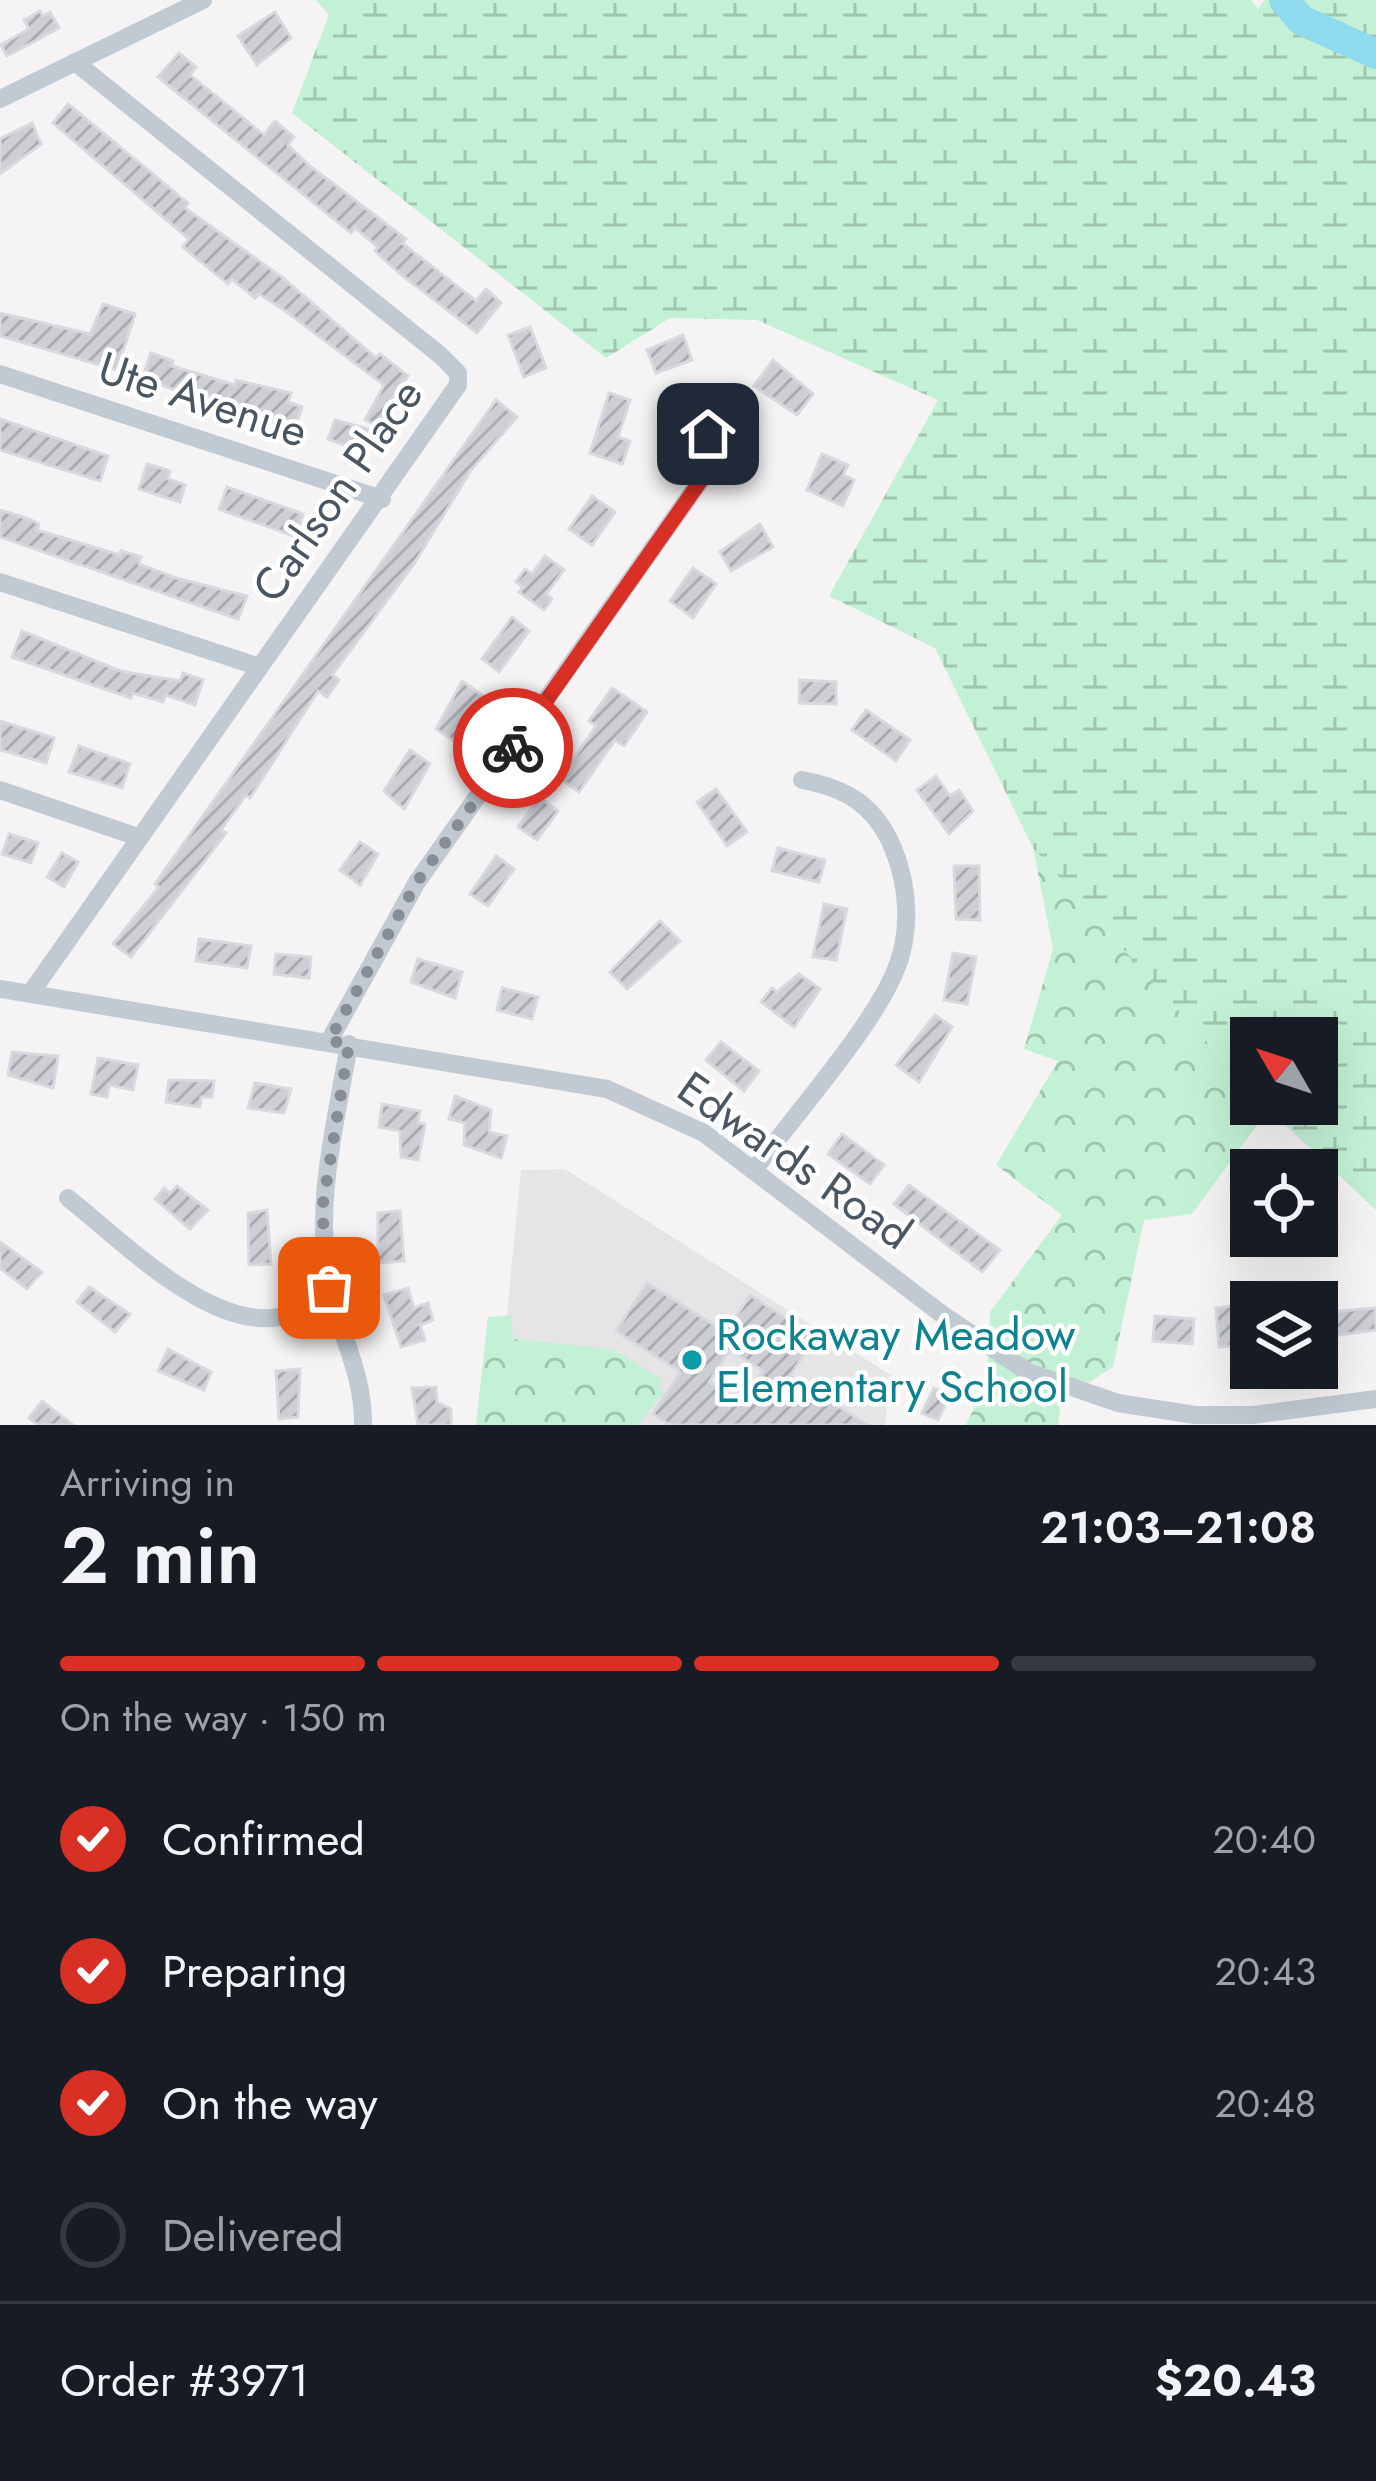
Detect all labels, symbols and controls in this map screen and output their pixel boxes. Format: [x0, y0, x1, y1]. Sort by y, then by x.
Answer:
street label: Ute Avenue [90, 335, 316, 464]
street label: Carlson Place [236, 365, 438, 615]
pin [657, 383, 759, 485]
icon: home [675, 401, 741, 467]
courier [453, 688, 573, 808]
icon: bike [480, 715, 546, 781]
north arrow [1230, 1017, 1338, 1125]
map controls [1230, 1017, 1338, 1389]
street label: Edwards Road [664, 1056, 925, 1265]
button: locate [1230, 1149, 1338, 1257]
pin [278, 1237, 380, 1339]
icon: bag [296, 1255, 362, 1321]
button: layers [1230, 1281, 1338, 1389]
place label: Rockaway Meadow Elementary School [716, 1302, 1076, 1419]
marker: Rockaway Meadow Elementary School [679, 1347, 705, 1373]
text: Arriving in [60, 1454, 235, 1511]
text: 21:03–21:08 [1040, 1495, 1316, 1560]
text: 2 min [60, 1500, 260, 1612]
text: On the way · 150 m [60, 1689, 387, 1746]
icon: check [60, 1806, 126, 1872]
text: Confirmed [162, 1807, 365, 1872]
text: 20:40 [1213, 1811, 1316, 1868]
icon: check [60, 1938, 126, 2004]
text: Preparing [162, 1939, 347, 2004]
text: 20:43 [1215, 1943, 1316, 2000]
icon: check [60, 2070, 126, 2136]
text: On the way [162, 2071, 378, 2136]
text: 20:48 [1215, 2075, 1316, 2132]
text: Delivered [162, 2203, 344, 2268]
text: Order #3971 [60, 2348, 309, 2413]
text: $20.43 [1155, 2348, 1316, 2413]

